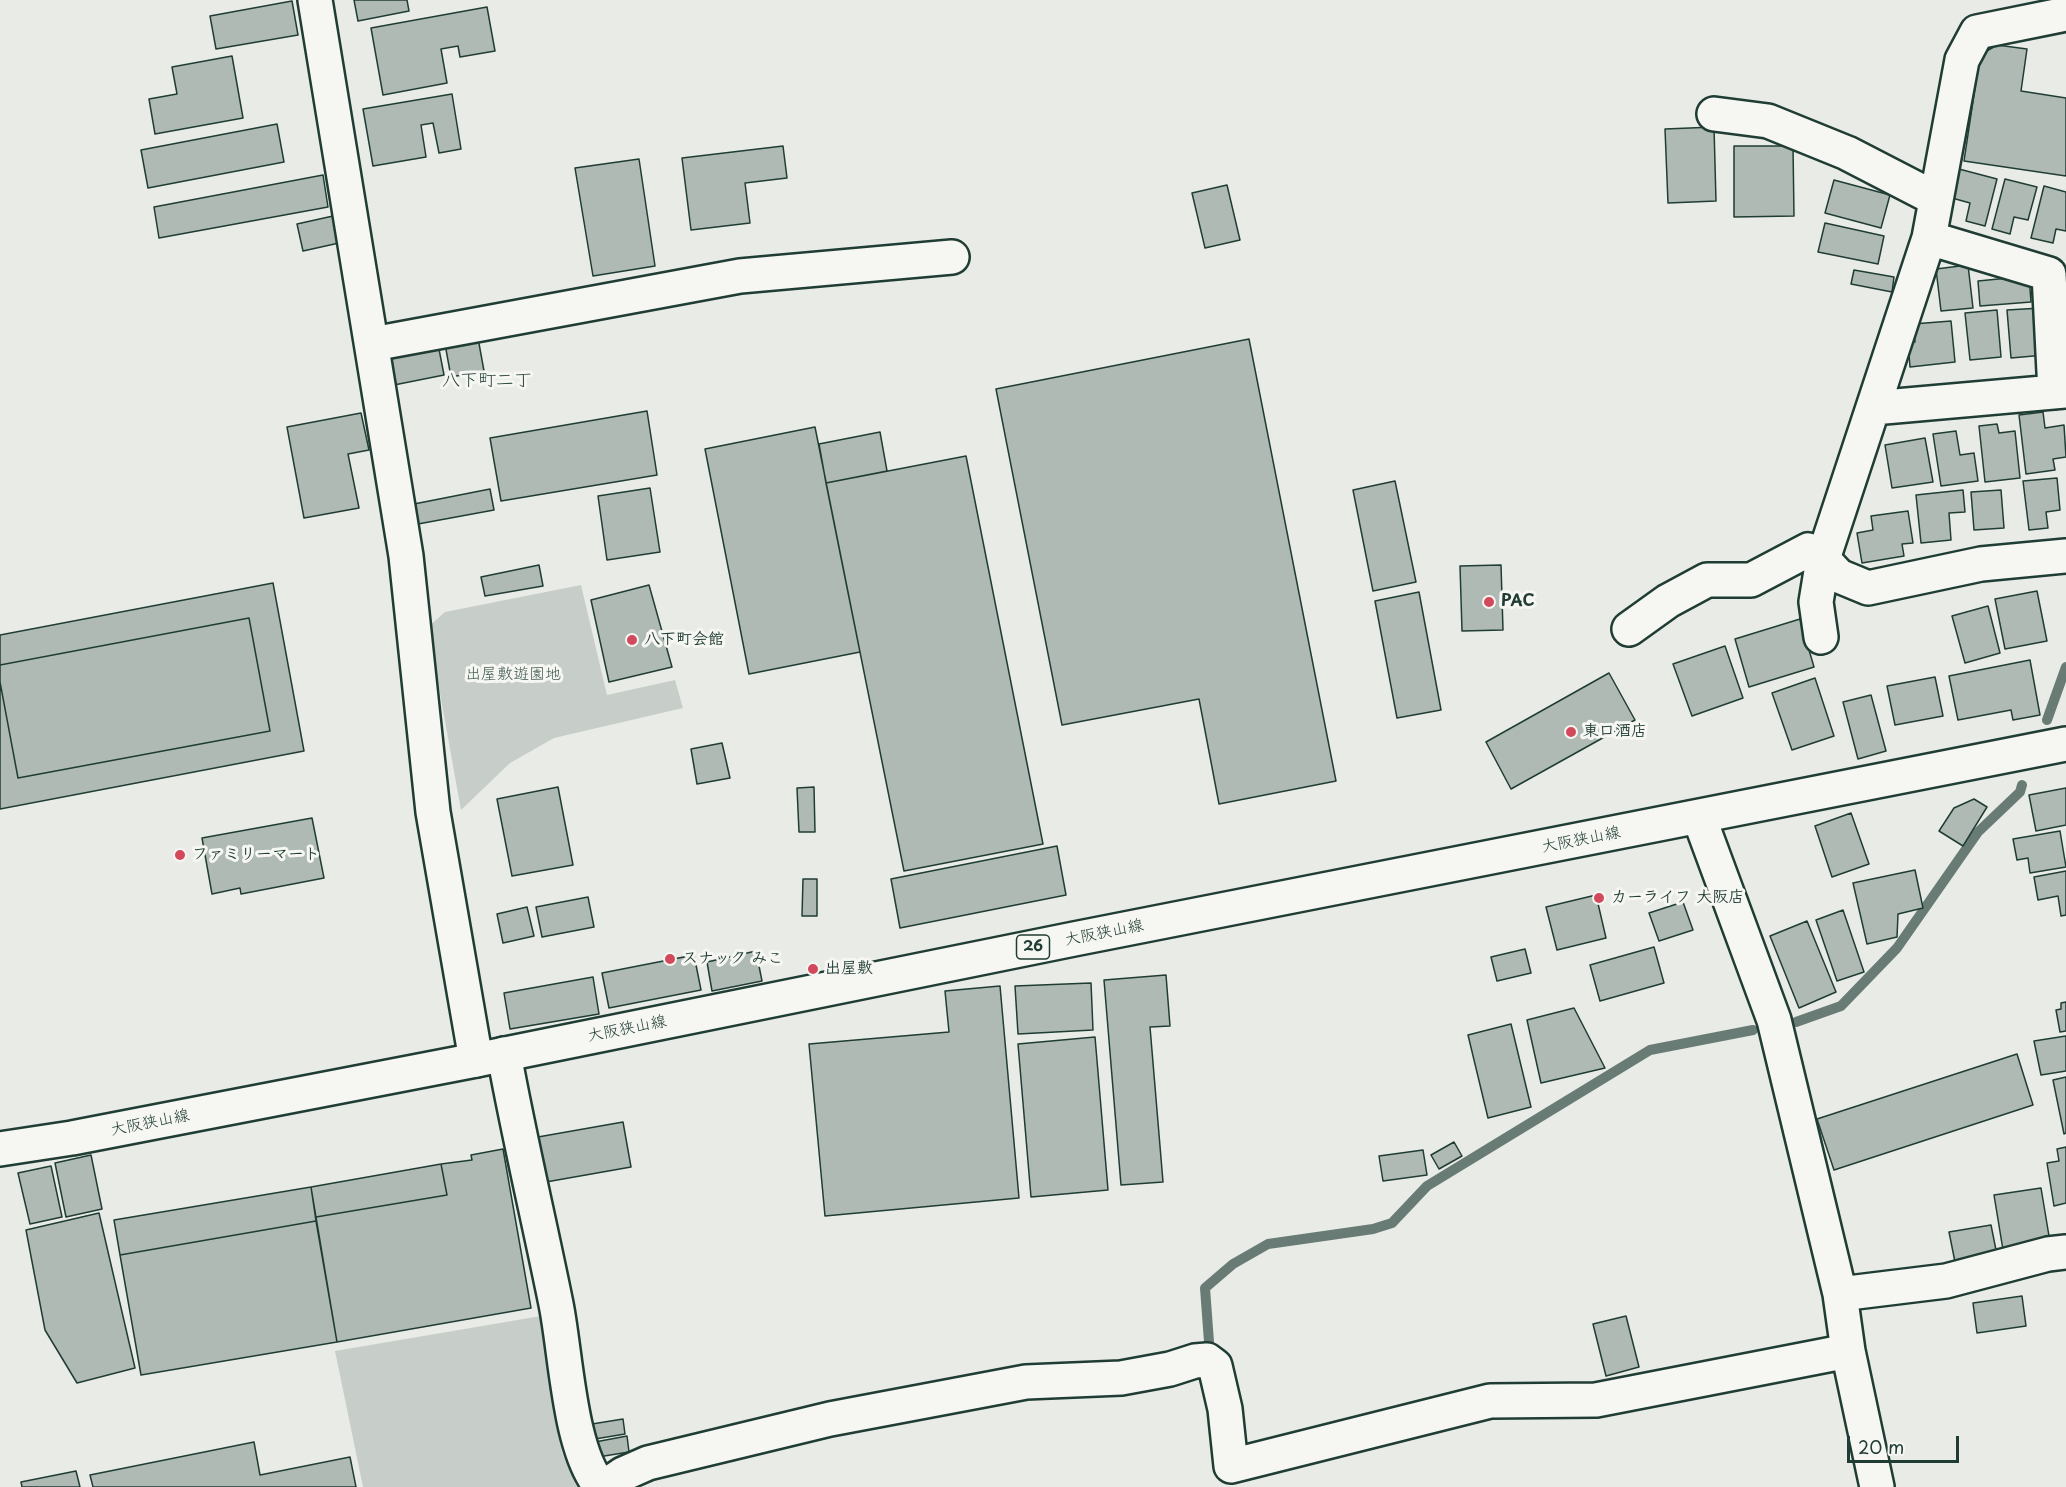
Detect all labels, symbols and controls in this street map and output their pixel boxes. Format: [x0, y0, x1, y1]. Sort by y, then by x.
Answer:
district label: 八下町二丁 [442, 370, 532, 392]
place label: PAC [1501, 592, 1534, 612]
marker: PAC [1482, 595, 1496, 609]
place label: 八下町会館 [644, 630, 724, 650]
marker: 八下町会館 [625, 633, 639, 647]
park label: 出屋敷遊園地 [465, 665, 561, 685]
place label: 東口酒店 [1583, 722, 1647, 742]
marker: 東口酒店 [1564, 725, 1578, 739]
street label: 大阪狭山線 [1540, 823, 1622, 857]
place label: ファミリーマート [192, 845, 320, 865]
marker: ファミリーマート [173, 848, 187, 862]
place label: カーライフ 大阪店 [1611, 888, 1744, 908]
marker: カーライフ 大阪店 [1592, 891, 1606, 905]
street label: 大阪狭山線 [1063, 916, 1145, 950]
road number: 26 [1016, 935, 1050, 959]
place label: スナック みこ [682, 949, 783, 969]
marker: スナック みこ [663, 952, 677, 966]
place label: 出屋敷 [825, 959, 873, 979]
marker: 出屋敷 [806, 962, 820, 976]
street label: 大阪狭山線 [586, 1012, 668, 1046]
street label: 大阪狭山線 [109, 1106, 191, 1140]
scale bar [1850, 1424, 1962, 1462]
text: 20 m [1858, 1433, 1904, 1460]

